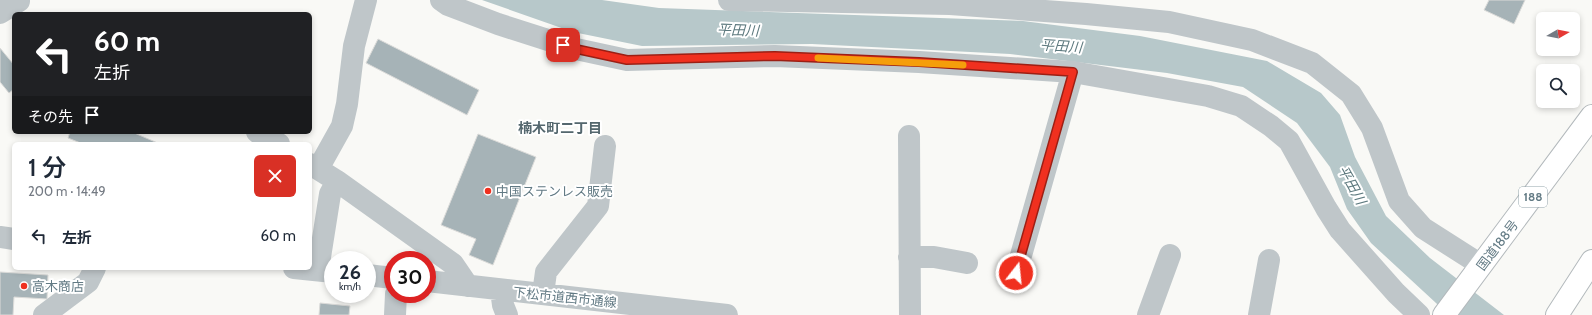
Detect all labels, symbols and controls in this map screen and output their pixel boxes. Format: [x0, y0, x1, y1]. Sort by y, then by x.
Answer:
north arrow [1536, 12, 1580, 56]
map controls [1536, 12, 1580, 108]
water label: 平田川 [717, 20, 761, 40]
text: 60 m [94, 24, 160, 58]
icon: left [28, 28, 80, 80]
pin [546, 28, 580, 62]
icon: arrive [552, 34, 574, 56]
water label: 平田川 [1039, 36, 1085, 57]
text: 左折 [94, 62, 130, 84]
button: search [1536, 64, 1580, 108]
icon: arrive [81, 104, 103, 126]
text: その先 [28, 108, 73, 126]
district label: 楠木町二丁目 [518, 119, 602, 137]
text: 1 分 [28, 153, 66, 182]
button: close [254, 155, 296, 197]
water label: 平田川 [1334, 162, 1371, 209]
text: 200 m · 14:49 [28, 183, 106, 199]
place label: 中国ステンレス販売 [496, 183, 613, 199]
marker: 中国ステンレス販売 [483, 186, 493, 196]
road number: 188 [1519, 187, 1547, 207]
street label: 国道188号 [1473, 217, 1521, 273]
icon: left [28, 225, 50, 247]
text: 60 m [260, 227, 296, 245]
text: 左折 [62, 229, 92, 247]
speed limit sign: 30 [384, 251, 436, 303]
position arrow [995, 252, 1037, 294]
text: 26 [339, 260, 361, 284]
place label: 高木商店 [32, 278, 84, 294]
text: km/h [339, 280, 361, 293]
marker: 高木商店 [19, 281, 29, 291]
street label: 下松市道西市通線 [512, 284, 618, 310]

